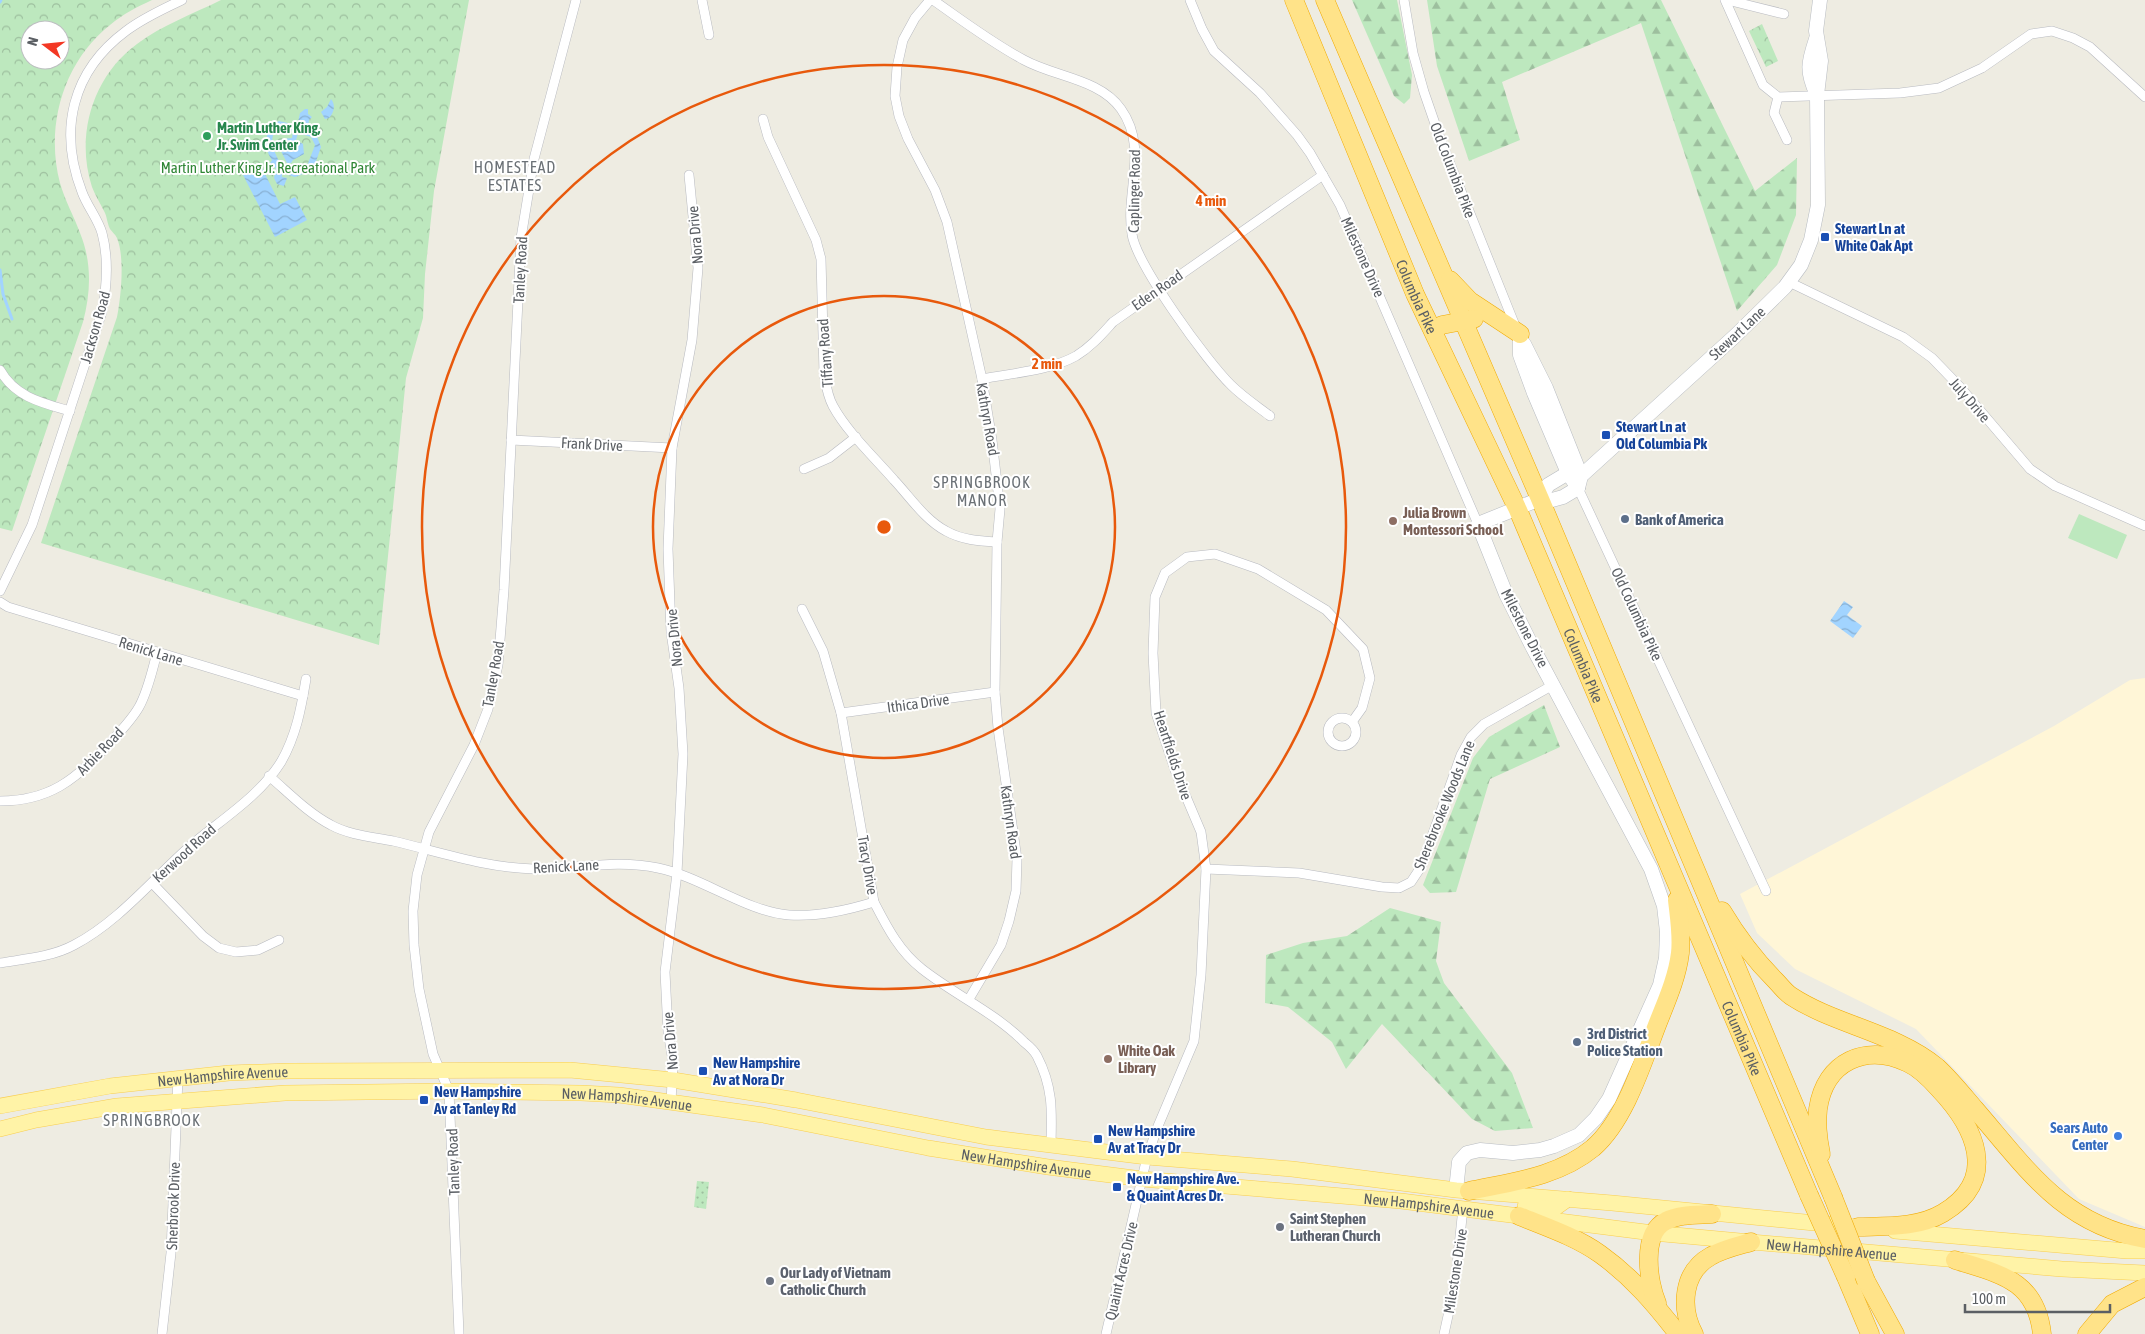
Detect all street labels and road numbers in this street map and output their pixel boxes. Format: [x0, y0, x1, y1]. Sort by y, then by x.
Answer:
street label: Old Columbia Pike [1427, 120, 1479, 220]
street label: Caplinger Road [1125, 149, 1143, 233]
street label: Nora Drive [684, 205, 706, 265]
street label: Milestone Drive [1338, 214, 1388, 300]
street label: Tanley Road [510, 236, 530, 304]
street label: Columbia Pike [1393, 257, 1441, 336]
street label: Eden Road [1128, 266, 1186, 314]
street label: Jackson Road [77, 289, 113, 365]
street label: Stewart Lane [1705, 303, 1769, 363]
street label: Tiffany Road [814, 318, 836, 388]
street label: July Drive [1946, 374, 1994, 426]
street label: Kathryn Road [973, 381, 1003, 457]
street label: Frank Drive [561, 434, 624, 454]
street label: Old Columbia Pike [1608, 565, 1666, 663]
street label: Milestone Drive [1498, 586, 1552, 670]
street label: Nora Drive [662, 608, 685, 668]
street label: Columbia Pike [1561, 626, 1607, 705]
street label: Renick Lane [117, 633, 185, 669]
street label: Tanley Road [479, 639, 507, 709]
street label: Ithica Drive [886, 690, 950, 716]
street label: Heartfields Drive [1151, 708, 1195, 802]
street label: Arbie Road [73, 724, 127, 778]
street label: Sherebrooke Woods Lane [1410, 738, 1478, 872]
street label: Kathryn Road [997, 784, 1025, 860]
street label: Kerwood Road [149, 820, 219, 886]
street label: Tracy Drive [854, 834, 882, 896]
street label: Renick Lane [533, 856, 600, 876]
street label: Columbia Pike [1719, 998, 1766, 1078]
street label: Nora Drive [659, 1011, 681, 1071]
street label: New Hampshire Avenue [156, 1063, 288, 1089]
street label: New Hampshire Avenue [561, 1084, 693, 1114]
street label: Tanley Road [443, 1128, 463, 1196]
street label: New Hampshire Avenue [960, 1145, 1092, 1181]
street label: Sherbrook Drive [163, 1161, 183, 1250]
street label: New Hampshire Avenue [1363, 1189, 1495, 1221]
street label: Quaint Acres Drive [1101, 1220, 1141, 1322]
street label: Milestone Drive [1440, 1227, 1470, 1315]
street label: New Hampshire Avenue [1765, 1235, 1898, 1263]

